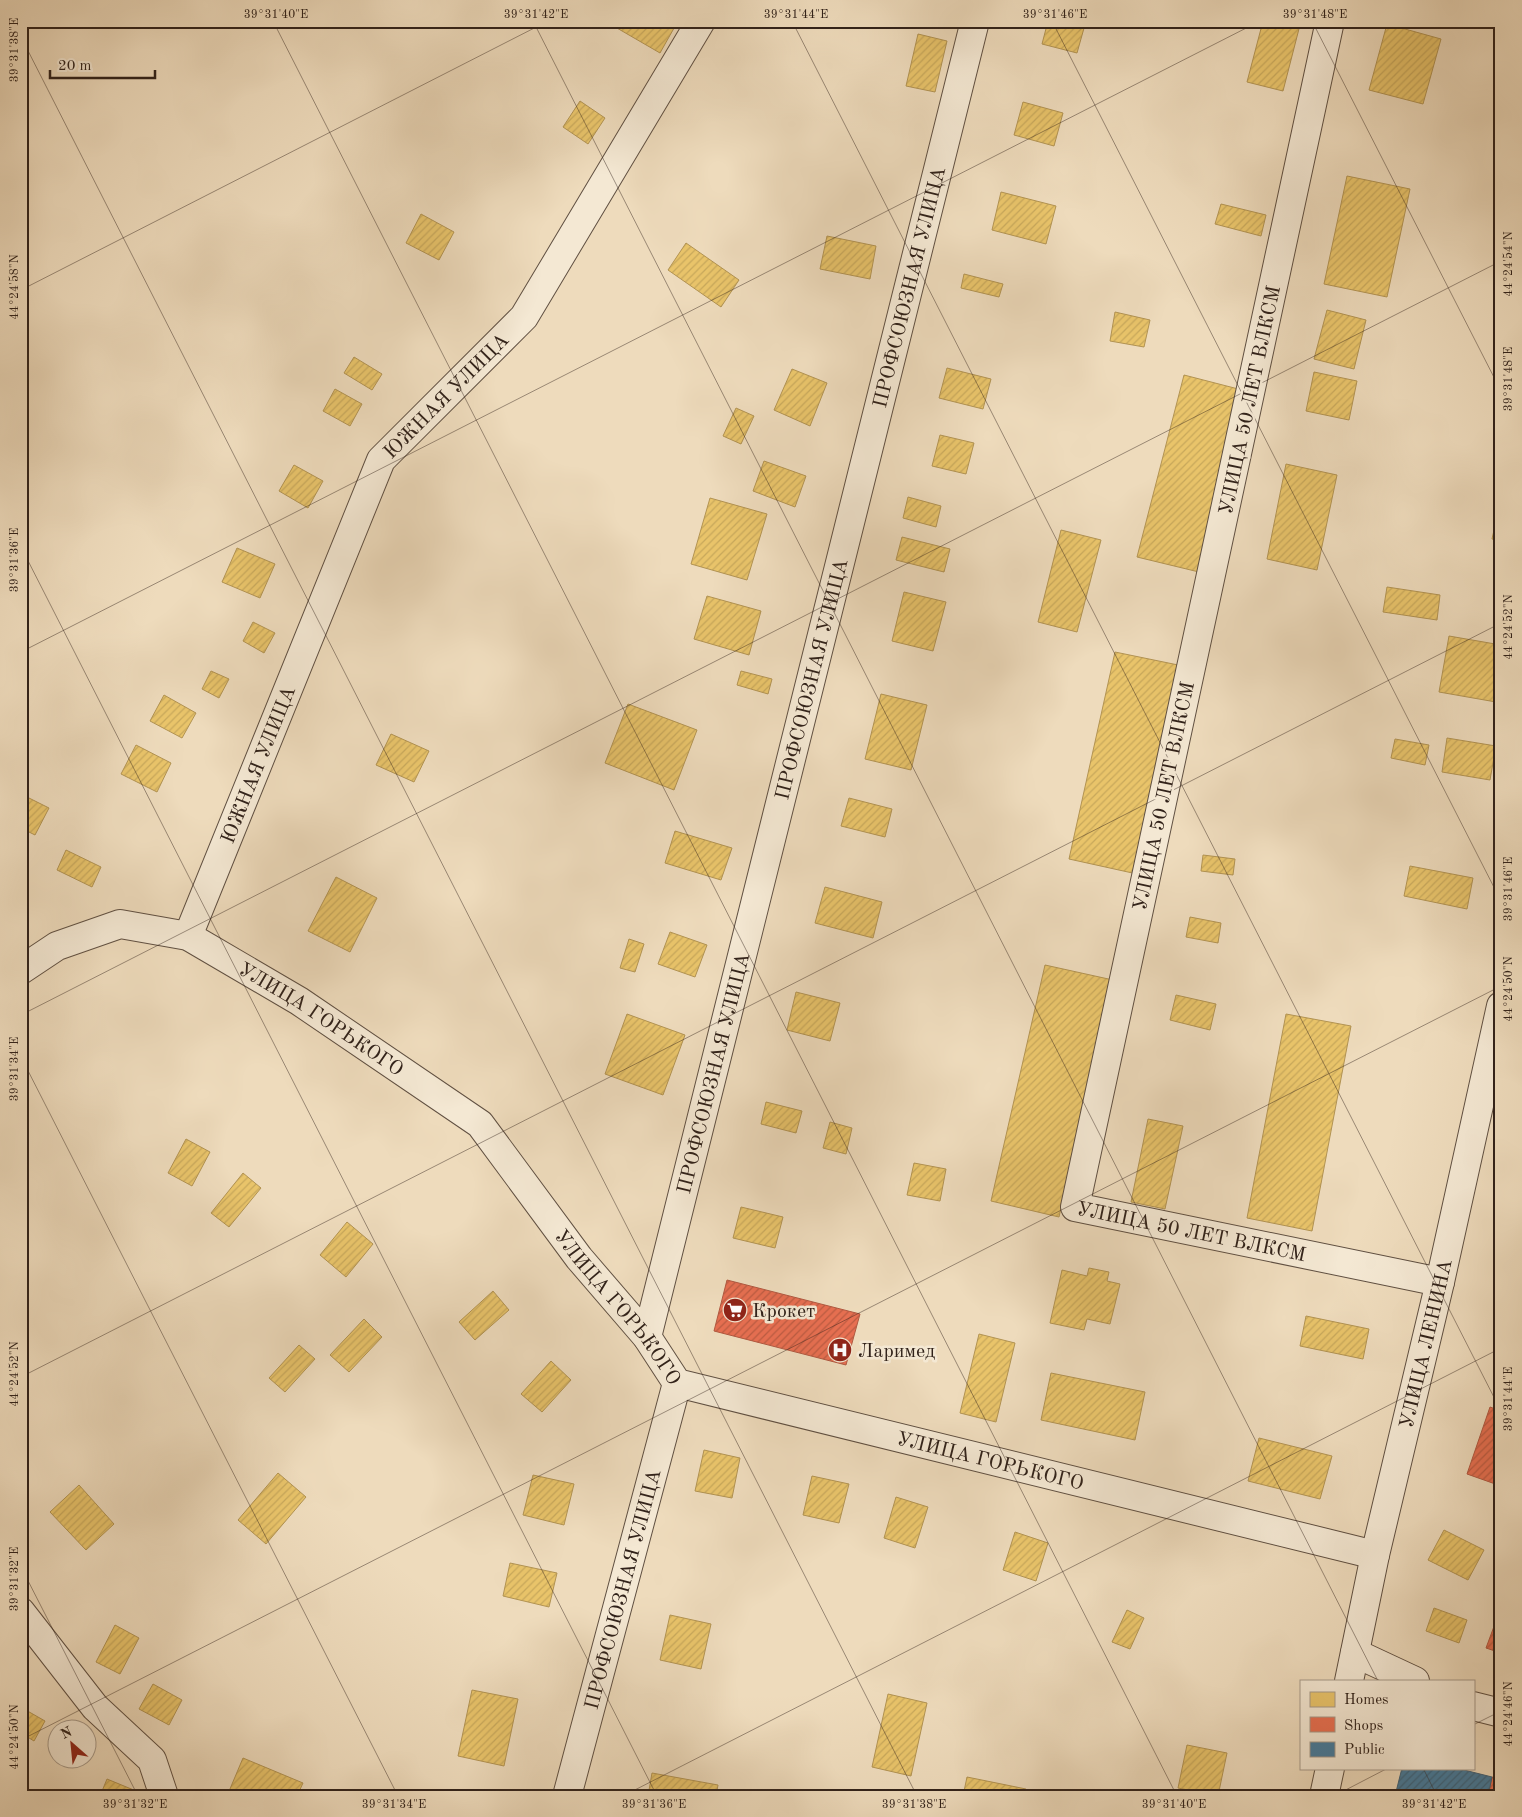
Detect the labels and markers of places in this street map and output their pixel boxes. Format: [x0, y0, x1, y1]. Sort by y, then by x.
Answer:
supermarket icon: Крокет [722, 1297, 748, 1323]
place label: Крокет [752, 1302, 816, 1322]
hospital icon: Ларимед [827, 1337, 853, 1363]
place label: Ларимед [858, 1342, 935, 1362]

